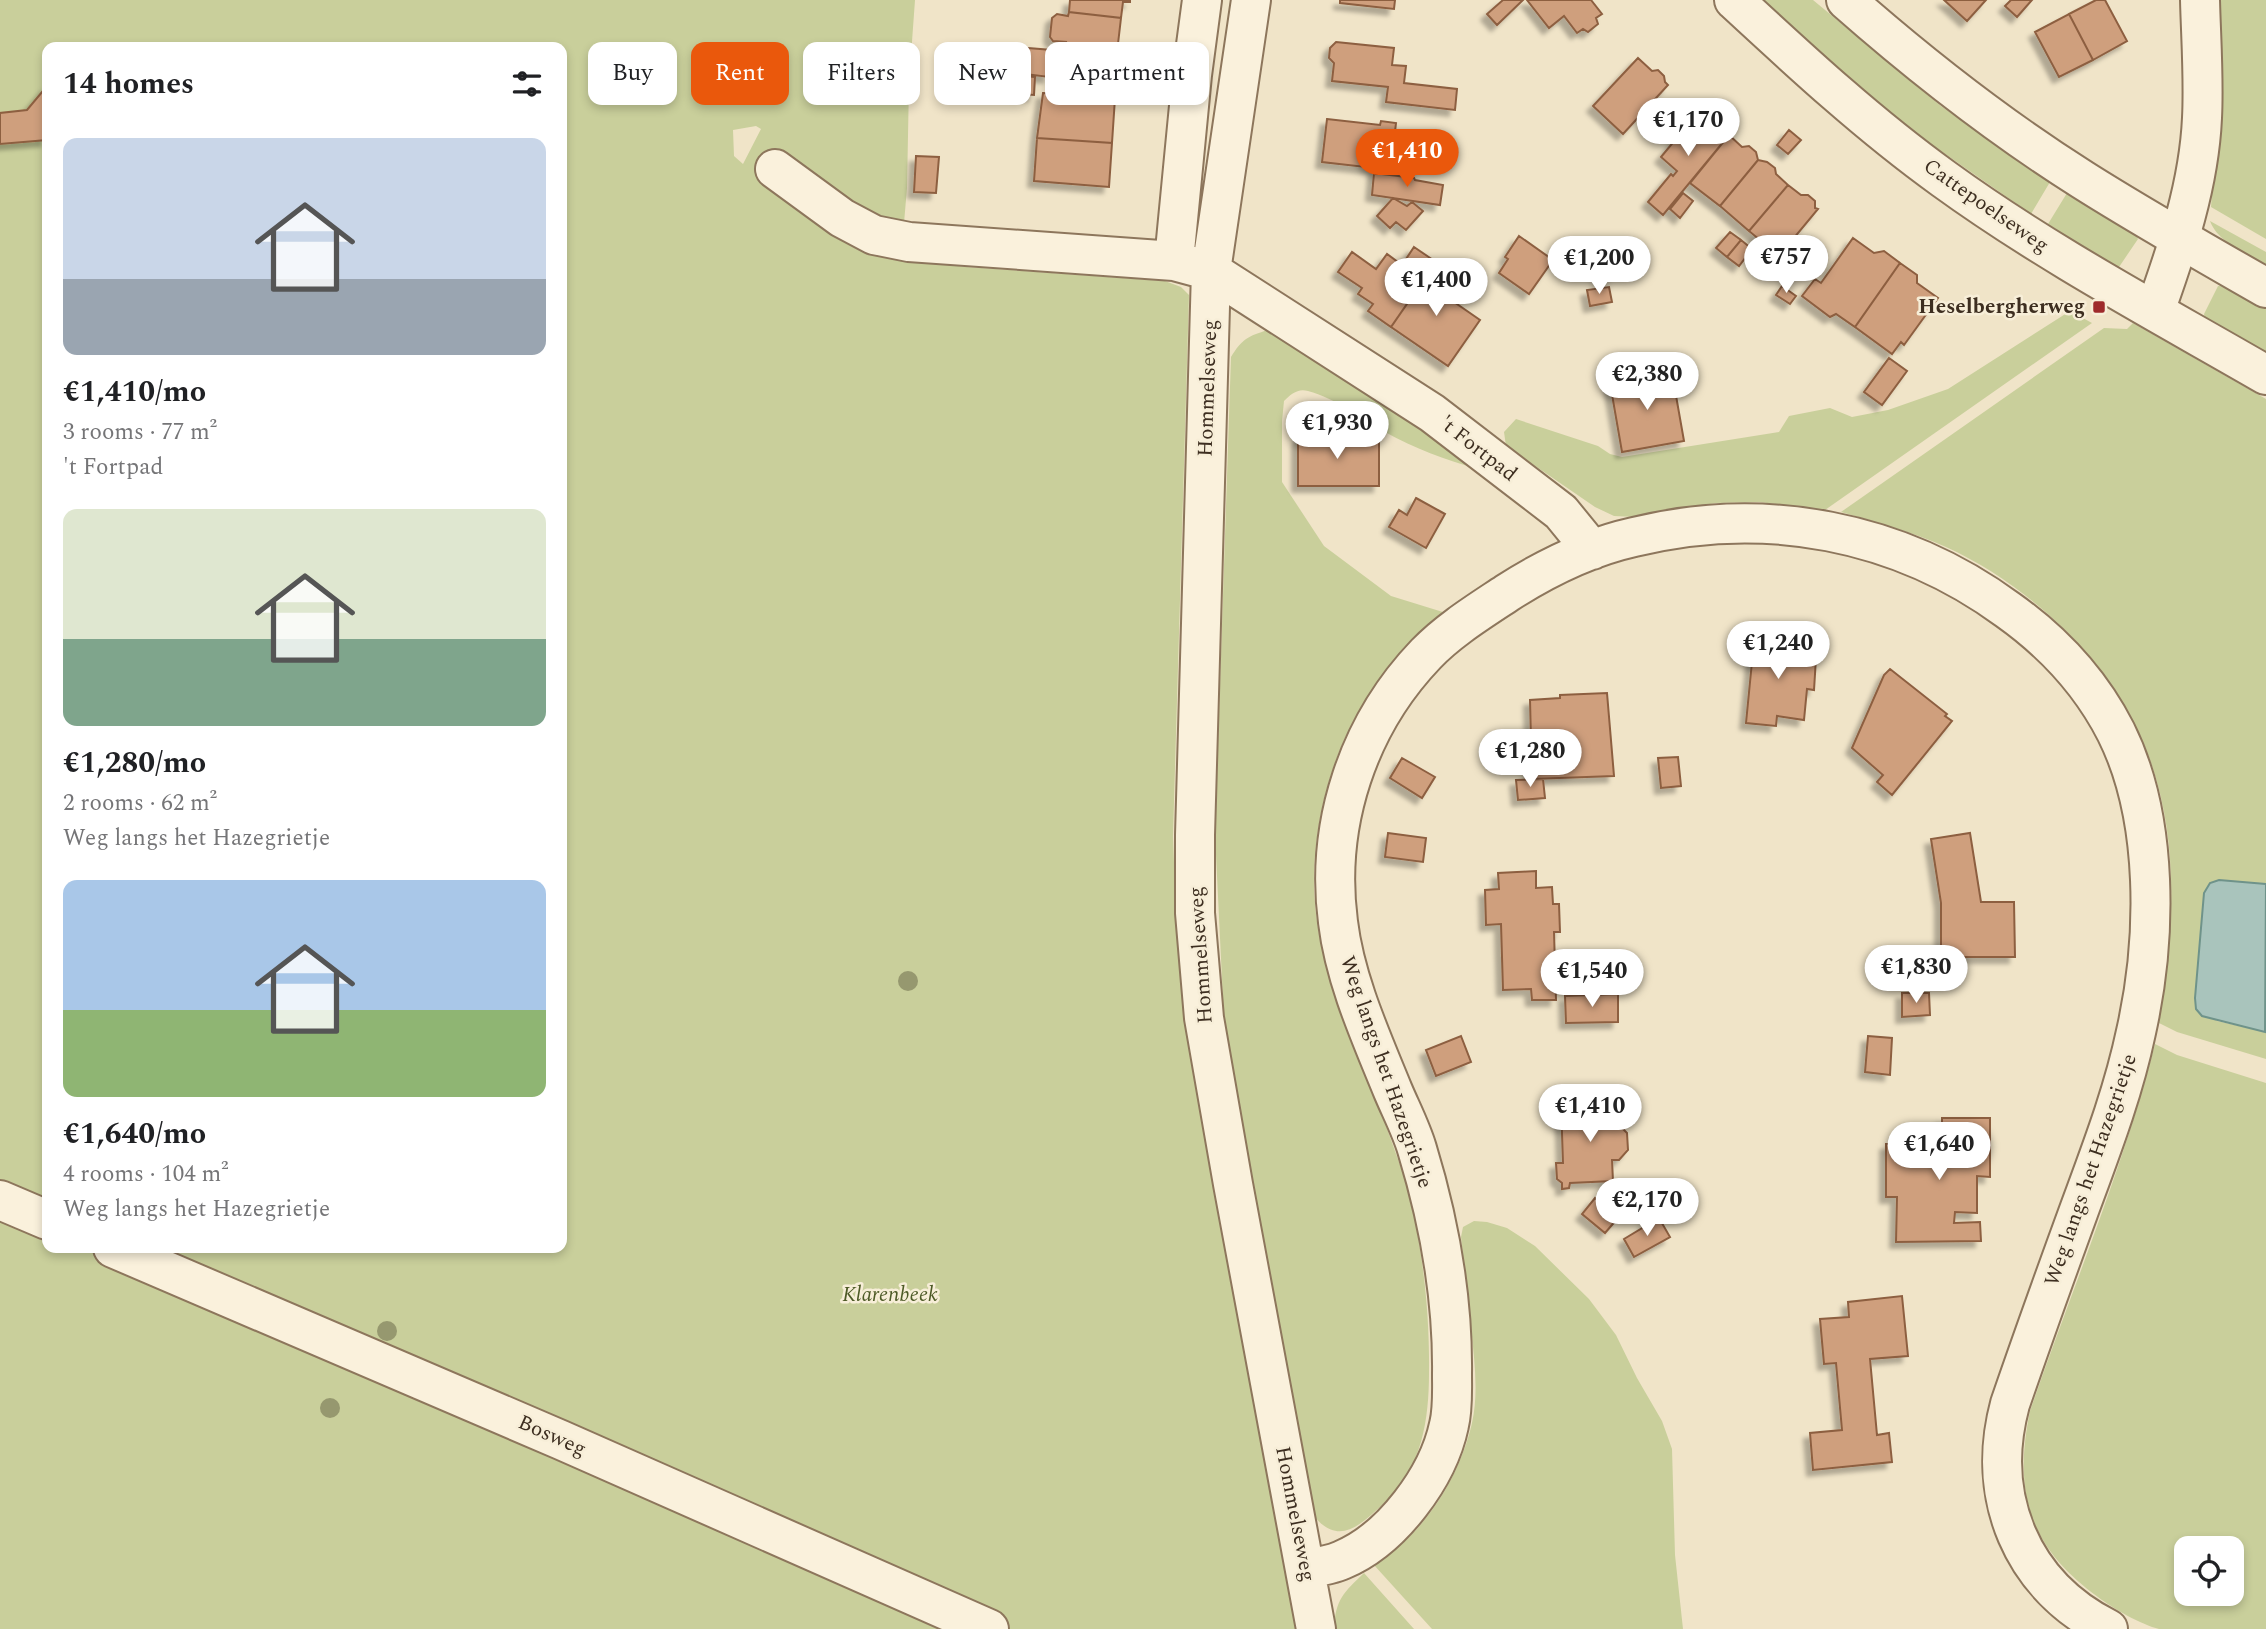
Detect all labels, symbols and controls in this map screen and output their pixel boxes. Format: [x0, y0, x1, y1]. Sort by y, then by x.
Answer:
chip: Buy [588, 42, 677, 105]
chip: Rent [691, 42, 789, 105]
chip: Filters [803, 42, 920, 105]
chip: New [934, 42, 1031, 105]
chip: Apartment [1045, 42, 1209, 105]
text: 14 homes [63, 61, 194, 107]
icon: filters [508, 65, 546, 103]
pin: €1,170 [1631, 99, 1745, 158]
text: €1,170 [1653, 103, 1723, 138]
pin: €1,410 [1350, 130, 1464, 189]
text: €1,410 [1372, 134, 1442, 169]
street label: Cattepoelseweg [1917, 151, 2055, 261]
icon: home [242, 184, 368, 310]
pin: €1,200 [1542, 236, 1656, 296]
pin: €757 [1745, 236, 1827, 295]
text: €757 [1760, 240, 1812, 275]
text: €1,200 [1564, 241, 1634, 276]
pin: €1,400 [1379, 258, 1493, 318]
text: €1,400 [1401, 263, 1471, 298]
place label: Heselbergherweg [1918, 291, 2085, 323]
marker: Heselbergherweg [2091, 299, 2107, 315]
street label: Hommelseweg [1190, 319, 1226, 457]
pin: €2,380 [1590, 352, 1704, 412]
text: €2,380 [1612, 357, 1682, 392]
text: €1,410/mo [63, 369, 206, 415]
pin: €1,930 [1280, 402, 1394, 461]
text: €1,930 [1302, 406, 1372, 441]
street label: 't Fortpad [1432, 408, 1524, 490]
text: 3 rooms · 77 m² [63, 415, 217, 450]
text: 't Fortpad [63, 450, 163, 485]
icon: home [242, 555, 368, 681]
pin: €1,240 [1721, 622, 1835, 681]
text: €1,240 [1743, 626, 1813, 661]
pin: €1,280 [1473, 730, 1587, 789]
text: €1,280 [1495, 734, 1565, 769]
text: €1,280/mo [63, 740, 206, 786]
text: 2 rooms · 62 m² [63, 786, 217, 821]
text: Weg langs het Hazegrietje [63, 821, 330, 856]
street label: Hommelseweg [1180, 885, 1222, 1025]
icon: home [242, 926, 368, 1052]
pin: €1,830 [1859, 946, 1973, 1005]
pin: €1,540 [1535, 950, 1649, 1009]
text: €1,830 [1881, 950, 1951, 985]
street label: Weg langs het Hazegrietje [1331, 951, 1441, 1193]
text: €1,540 [1557, 954, 1627, 989]
street label: Weg langs het Hazegrietje [2036, 1049, 2146, 1291]
pin: €1,410 [1533, 1084, 1647, 1144]
text: €1,410 [1555, 1089, 1625, 1124]
text: €1,640/mo [63, 1111, 206, 1157]
pin: €1,640 [1882, 1122, 1996, 1182]
text: €1,640 [1904, 1127, 1974, 1162]
text: 4 rooms · 104 m² [63, 1157, 229, 1192]
pin: €2,170 [1590, 1178, 1704, 1238]
text: €2,170 [1612, 1183, 1682, 1218]
text: Weg langs het Hazegrietje [63, 1192, 330, 1227]
park label: Klarenbeek [842, 1279, 938, 1311]
street label: Bosweg [513, 1407, 591, 1465]
street label: Hommelseweg [1266, 1443, 1324, 1585]
map controls [2174, 1536, 2244, 1606]
button: locate [2174, 1536, 2244, 1606]

